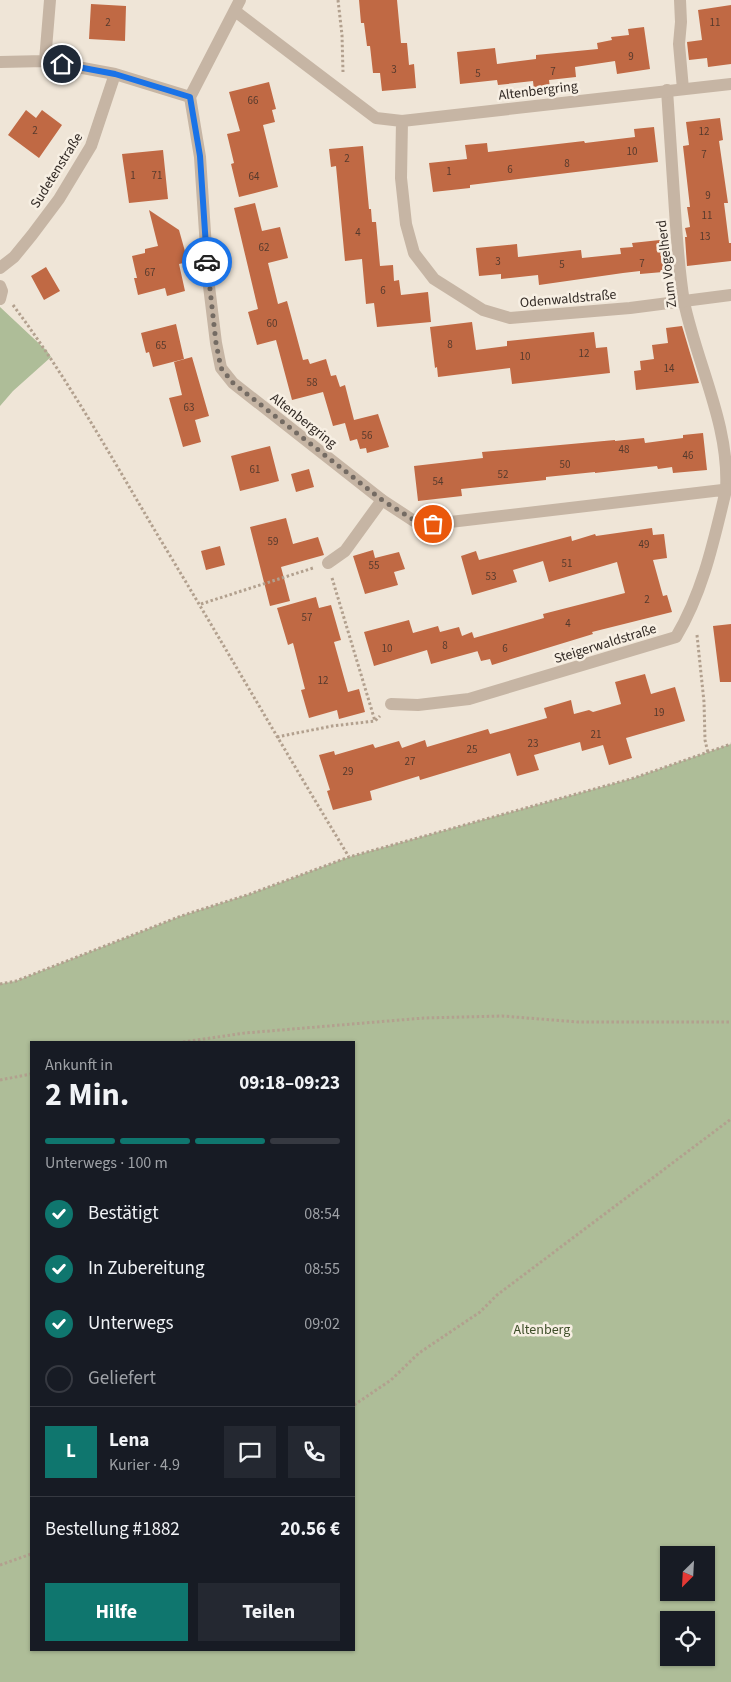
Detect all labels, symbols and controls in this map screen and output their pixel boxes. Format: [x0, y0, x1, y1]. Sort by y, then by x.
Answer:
house number: 2 [105, 15, 111, 30]
house number: 11 [710, 15, 720, 30]
pin [41, 43, 83, 85]
house number: 9 [628, 49, 634, 64]
icon: home [48, 50, 76, 78]
house number: 3 [391, 62, 397, 77]
house number: 7 [550, 64, 556, 79]
house number: 5 [475, 66, 481, 81]
street label: Altenbergring [497, 76, 579, 106]
house number: 66 [248, 93, 259, 108]
house number: 2 [32, 123, 38, 138]
house number: 12 [699, 124, 709, 139]
street label: Sudetenstraße [26, 129, 88, 212]
house number: 10 [627, 144, 637, 159]
house number: 7 [701, 147, 707, 162]
house number: 2 [344, 151, 350, 166]
house number: 8 [564, 156, 570, 171]
house number: 6 [507, 162, 513, 177]
house number: 1 [446, 164, 452, 179]
house number: 1 [130, 168, 136, 183]
house number: 71 [152, 168, 162, 183]
house number: 64 [249, 169, 260, 184]
house number: 9 [705, 188, 711, 203]
house number: 11 [702, 208, 712, 223]
street label: Zum Vogelherd [652, 219, 682, 309]
house number: 4 [355, 225, 361, 240]
house number: 13 [700, 229, 710, 244]
courier [182, 237, 232, 287]
house number: 62 [259, 240, 269, 255]
icon: car [193, 248, 221, 276]
house number: 3 [495, 254, 501, 269]
house number: 7 [639, 256, 645, 271]
house number: 5 [559, 257, 565, 272]
house number: 67 [145, 265, 155, 280]
house number: 6 [380, 283, 386, 298]
street label: Odenwaldstraße [519, 285, 617, 313]
house number: 60 [267, 316, 277, 331]
house number: 8 [447, 337, 453, 352]
house number: 65 [156, 338, 166, 353]
house number: 12 [579, 346, 589, 361]
house number: 10 [520, 349, 530, 364]
house number: 14 [664, 361, 675, 376]
house number: 58 [307, 375, 318, 390]
street label: Altenbergring [266, 388, 341, 453]
house number: 63 [184, 400, 194, 415]
house number: 56 [362, 428, 373, 443]
house number: 48 [619, 442, 630, 457]
house number: 46 [683, 448, 694, 463]
house number: 50 [560, 457, 570, 472]
house number: 61 [250, 462, 260, 477]
house number: 52 [498, 467, 508, 482]
house number: 54 [433, 474, 444, 489]
pin [412, 503, 454, 545]
icon: bag [419, 510, 447, 538]
house number: 59 [268, 534, 278, 549]
house number: 49 [639, 537, 649, 552]
house number: 51 [562, 556, 572, 571]
house number: 55 [369, 558, 379, 573]
house number: 53 [486, 569, 496, 584]
house number: 2 [644, 592, 650, 607]
house number: 57 [302, 610, 312, 625]
house number: 4 [565, 616, 571, 631]
street label: Steigerwaldstraße [552, 619, 659, 669]
house number: 8 [442, 638, 448, 653]
house number: 10 [382, 641, 392, 656]
house number: 6 [502, 641, 508, 656]
house number: 12 [318, 673, 328, 688]
house number: 19 [654, 705, 664, 720]
house number: 21 [591, 727, 601, 742]
house number: 23 [528, 736, 538, 751]
house number: 25 [467, 742, 477, 757]
house number: 27 [405, 754, 415, 769]
house number: 29 [343, 764, 353, 779]
text: Ankunft in [45, 1054, 113, 1076]
text: 09:18–09:23 [239, 1070, 340, 1097]
text: 2 Min. [45, 1072, 129, 1118]
text: Unterwegs · 100 m [45, 1152, 168, 1174]
icon: check [45, 1200, 73, 1228]
text: Bestätigt [88, 1200, 159, 1227]
text: 08:54 [304, 1203, 340, 1225]
icon: check [45, 1255, 73, 1283]
text: In Zubereitung [88, 1255, 205, 1282]
text: 08:55 [304, 1258, 340, 1280]
icon: check [45, 1310, 73, 1338]
text: Unterwegs [88, 1310, 174, 1337]
text: 09:02 [304, 1313, 340, 1335]
park label: Altenberg [514, 1320, 570, 1340]
text: Geliefert [88, 1365, 156, 1392]
button: chat [224, 1426, 276, 1478]
button: phone [288, 1426, 340, 1478]
text: Lena [109, 1427, 149, 1454]
text: L [66, 1438, 76, 1465]
text: Kurier · 4.9 [109, 1454, 180, 1476]
text: Bestellung #1882 [45, 1516, 180, 1543]
text: 20.56 € [280, 1516, 340, 1543]
north arrow [660, 1546, 715, 1601]
map controls [660, 1546, 715, 1666]
button: Hilfe [45, 1583, 188, 1641]
button: Teilen [198, 1583, 340, 1641]
button: locate [660, 1611, 715, 1666]

